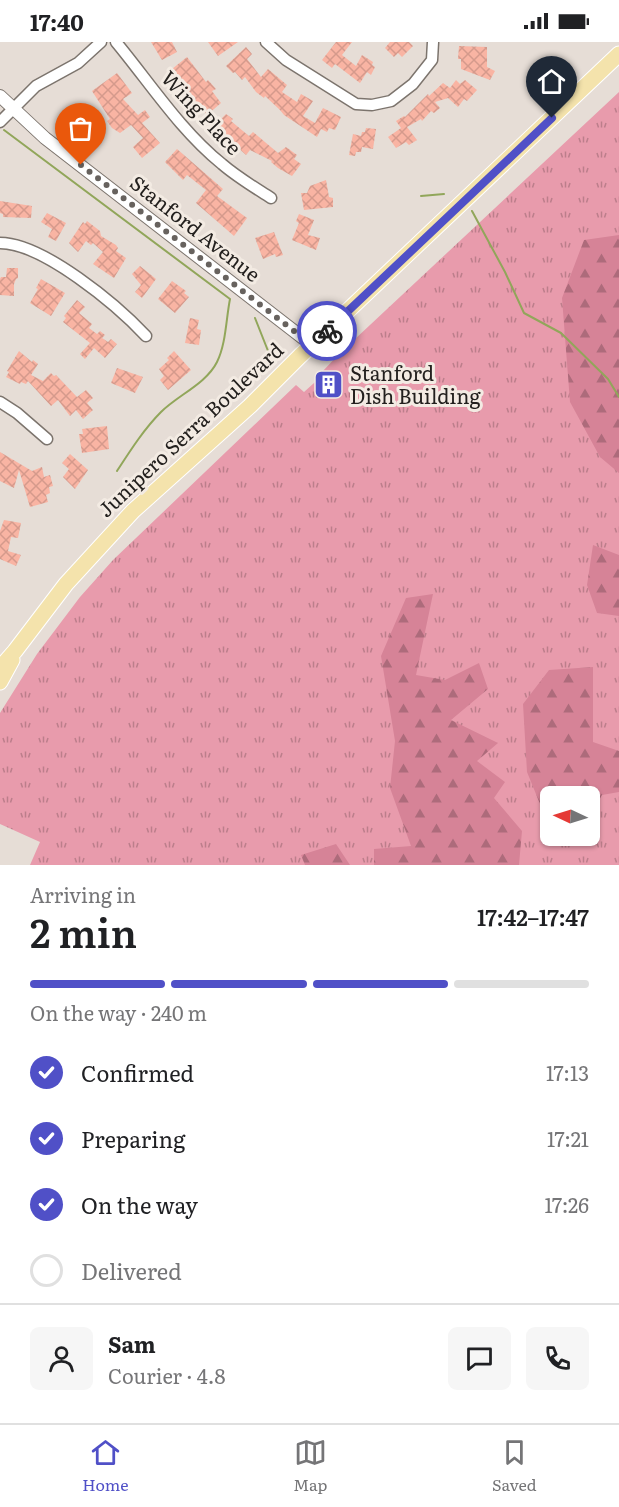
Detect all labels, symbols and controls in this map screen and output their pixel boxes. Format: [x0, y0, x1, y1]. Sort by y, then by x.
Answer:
text: 17:40 [30, 5, 84, 38]
pin [526, 56, 577, 118]
street label: Wing Place [155, 63, 250, 161]
icon: home [535, 65, 568, 98]
pin [55, 103, 106, 165]
icon: bag [64, 112, 97, 145]
street label: Stanford Avenue [125, 167, 268, 288]
courier [297, 301, 357, 361]
icon: bike [311, 315, 344, 348]
street label: Junipero Serra Boulevard [90, 334, 289, 523]
place label: Stanford Dish Building [350, 357, 481, 410]
building icon: Stanford Dish Building [313, 369, 345, 401]
north arrow [540, 786, 600, 846]
map controls [540, 786, 600, 846]
text: Arriving in [30, 879, 136, 909]
text: 17:42–17:47 [477, 900, 589, 933]
text: 2 min [30, 902, 137, 960]
text: On the way · 240 m [30, 997, 207, 1027]
icon: check [30, 1056, 63, 1089]
text: Confirmed [81, 1056, 194, 1089]
text: 17:13 [546, 1057, 589, 1087]
icon: check [30, 1122, 63, 1155]
text: Preparing [81, 1122, 185, 1155]
text: 17:21 [547, 1123, 589, 1153]
icon: check [30, 1188, 63, 1221]
text: On the way [81, 1188, 198, 1221]
text: 17:26 [544, 1189, 589, 1219]
text: Delivered [81, 1254, 182, 1287]
button: person [30, 1327, 93, 1390]
text: Sam [108, 1327, 156, 1360]
button: chat [448, 1327, 511, 1390]
button: phone [526, 1327, 589, 1390]
text: Courier · 4.8 [108, 1360, 225, 1390]
tab: Home [82, 1436, 129, 1496]
tab: Map [293, 1436, 327, 1496]
tab: Saved [492, 1436, 537, 1496]

